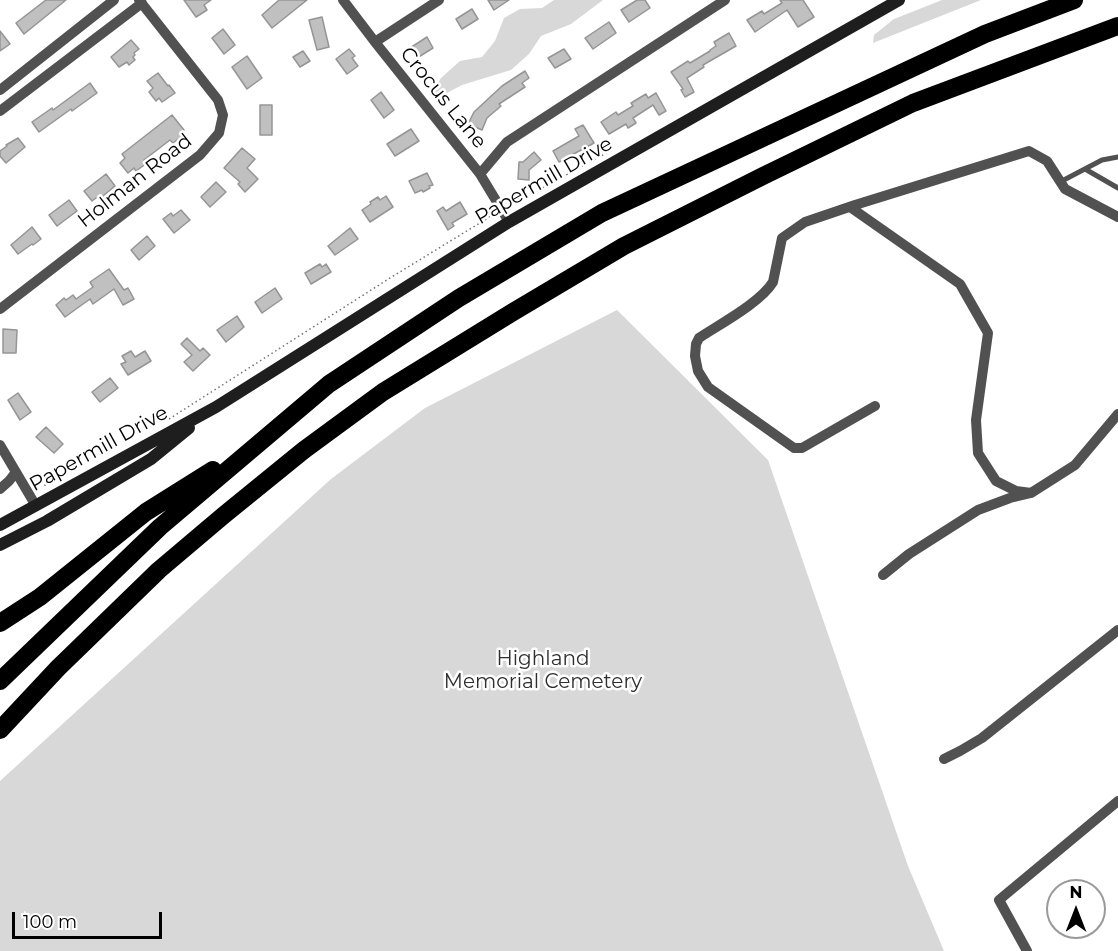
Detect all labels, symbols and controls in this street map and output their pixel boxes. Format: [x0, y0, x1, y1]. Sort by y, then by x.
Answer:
street label: Crocus Lane [395, 43, 491, 153]
street label: Holman Road [73, 129, 197, 233]
street label: Papermill Drive [471, 132, 617, 230]
street label: Papermill Drive [26, 401, 172, 497]
park label: Highland Memorial Cemetery [444, 647, 642, 694]
north arrow [1046, 879, 1106, 939]
text: N [1070, 883, 1082, 902]
scale bar [15, 900, 165, 938]
text: 100 m [23, 911, 77, 933]

